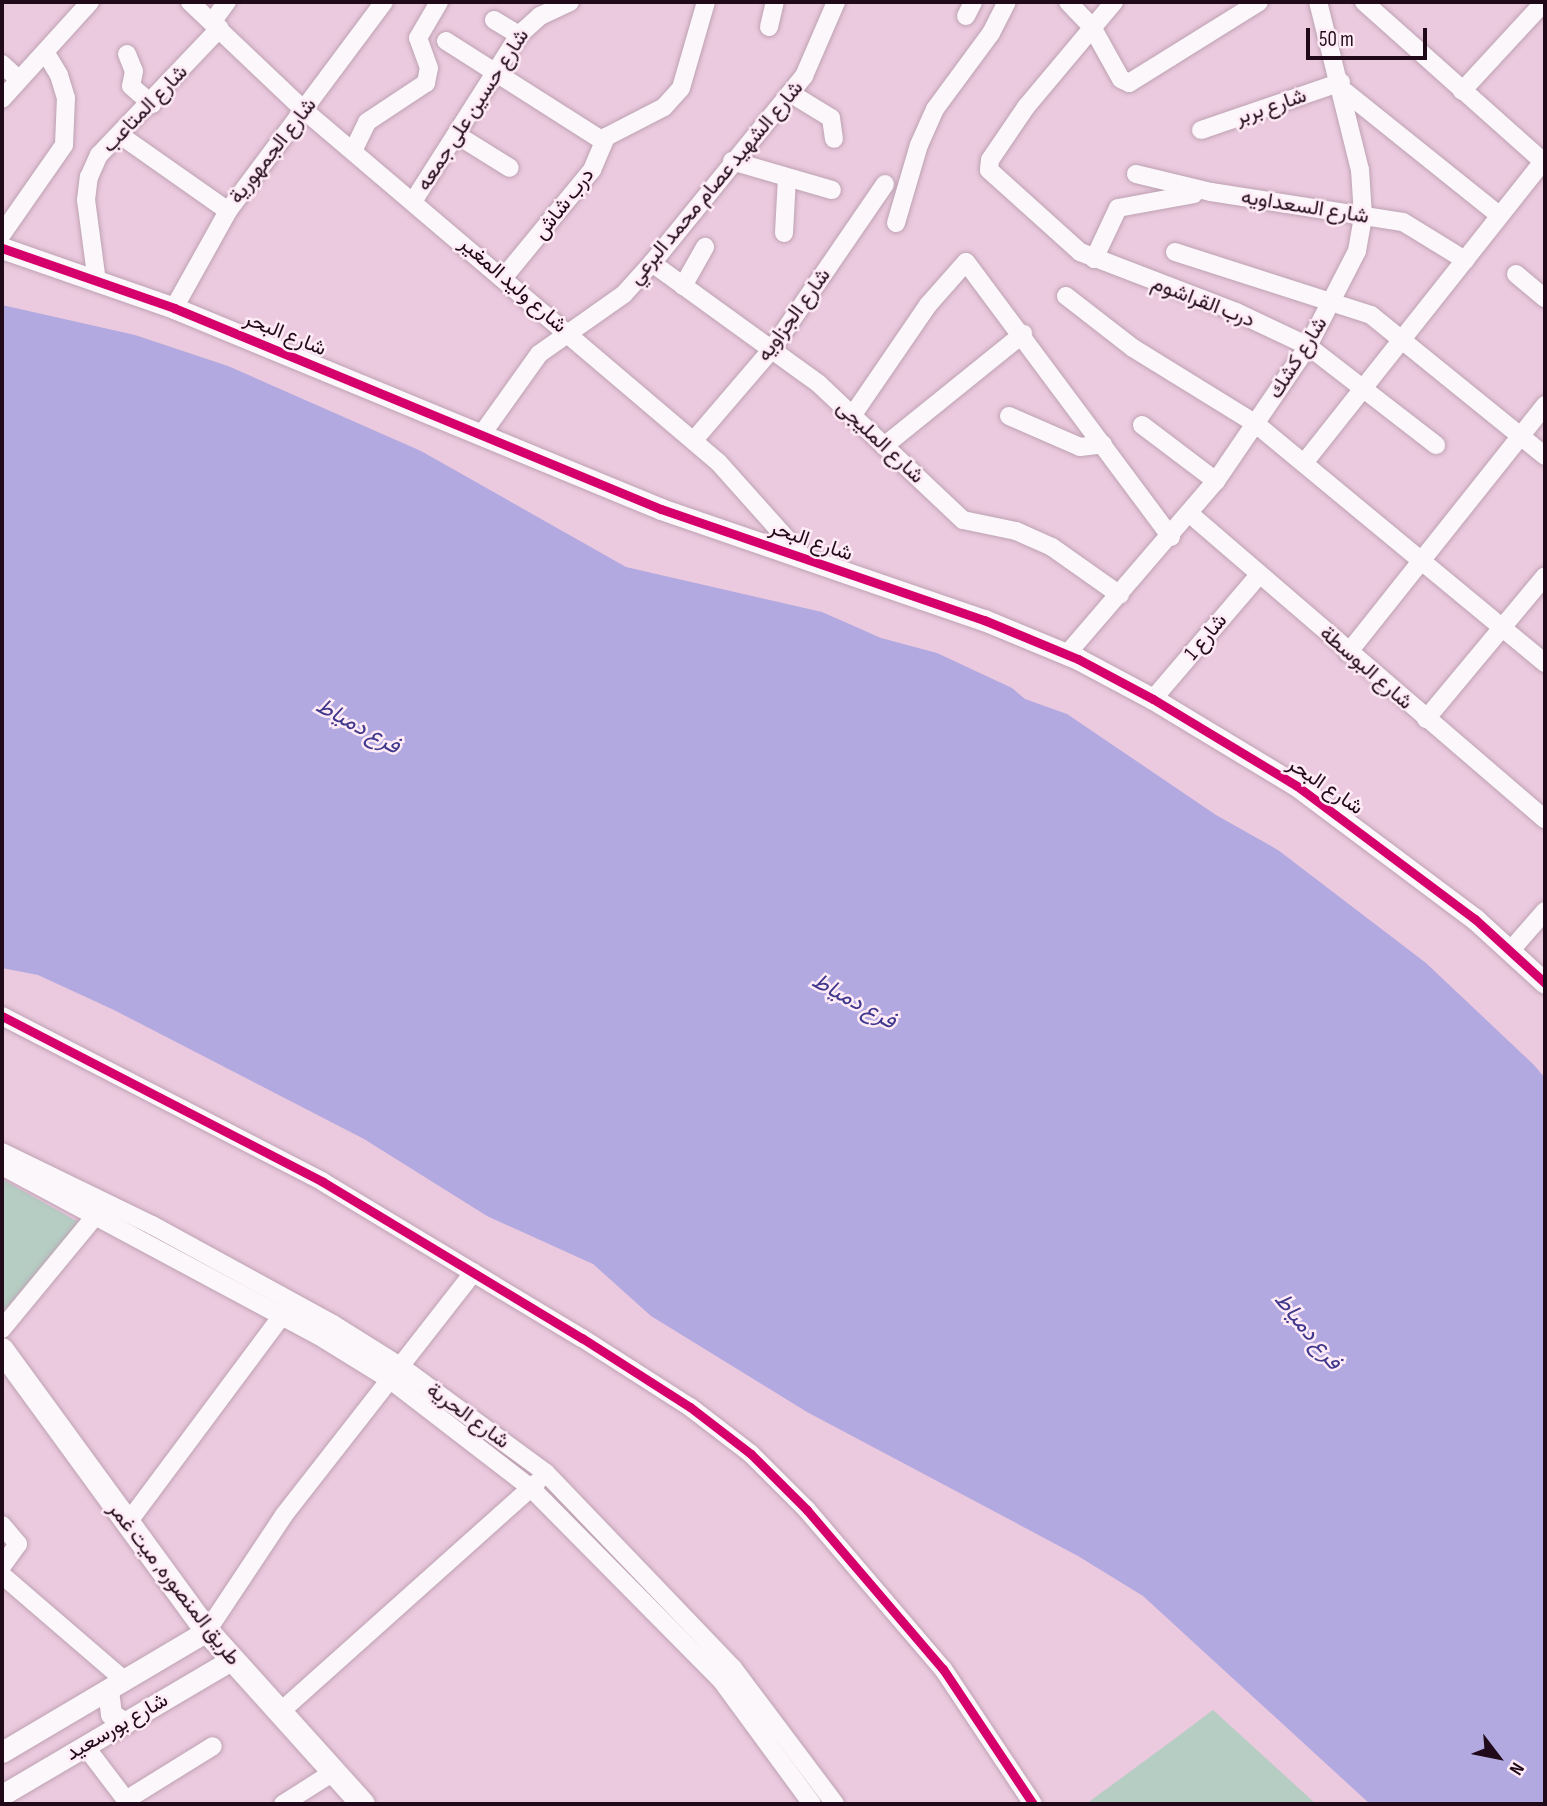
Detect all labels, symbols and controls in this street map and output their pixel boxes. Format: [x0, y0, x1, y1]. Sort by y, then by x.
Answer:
scale bar [1309, 14, 1430, 58]
street label: شارع حسين على جمعه [411, 24, 535, 196]
text: 50 m [1319, 27, 1354, 52]
street label: شارع المتاعب [97, 60, 193, 158]
street label: شارع الشهيد عصام محمد البرعي [623, 76, 809, 290]
street label: شارع بربر [1232, 83, 1310, 131]
street label: شارع الجمهورية [224, 93, 322, 209]
street label: درب شاش [528, 163, 600, 245]
street label: شارع السعداويه [1239, 184, 1371, 230]
street label: شارع وليد المغير [454, 231, 572, 339]
street label: شارع الجزاويه [752, 263, 836, 367]
street label: درب القراشوم [1148, 271, 1258, 333]
street label: شارع البحر [240, 306, 330, 362]
street label: شارع كشك [1263, 312, 1333, 404]
street label: شارع المليجى [831, 395, 929, 489]
street label: شارع البحر [766, 515, 856, 567]
street label: شارع 1 [1179, 609, 1233, 665]
street label: شارع البوسطة [1314, 621, 1418, 715]
water label: فرع دمياط [311, 692, 405, 760]
street label: شارع البحر [1282, 751, 1368, 821]
water label: فرع دمياط [807, 967, 901, 1035]
water label: فرع دمياط [1268, 1287, 1348, 1375]
street label: شارع الحرية [422, 1377, 514, 1455]
street label: طريق المنصوره, ميت غمر [102, 1497, 246, 1671]
street label: شارع بورسعيد [61, 1688, 173, 1766]
north arrow [1463, 1722, 1533, 1792]
text: N [1504, 1758, 1529, 1779]

